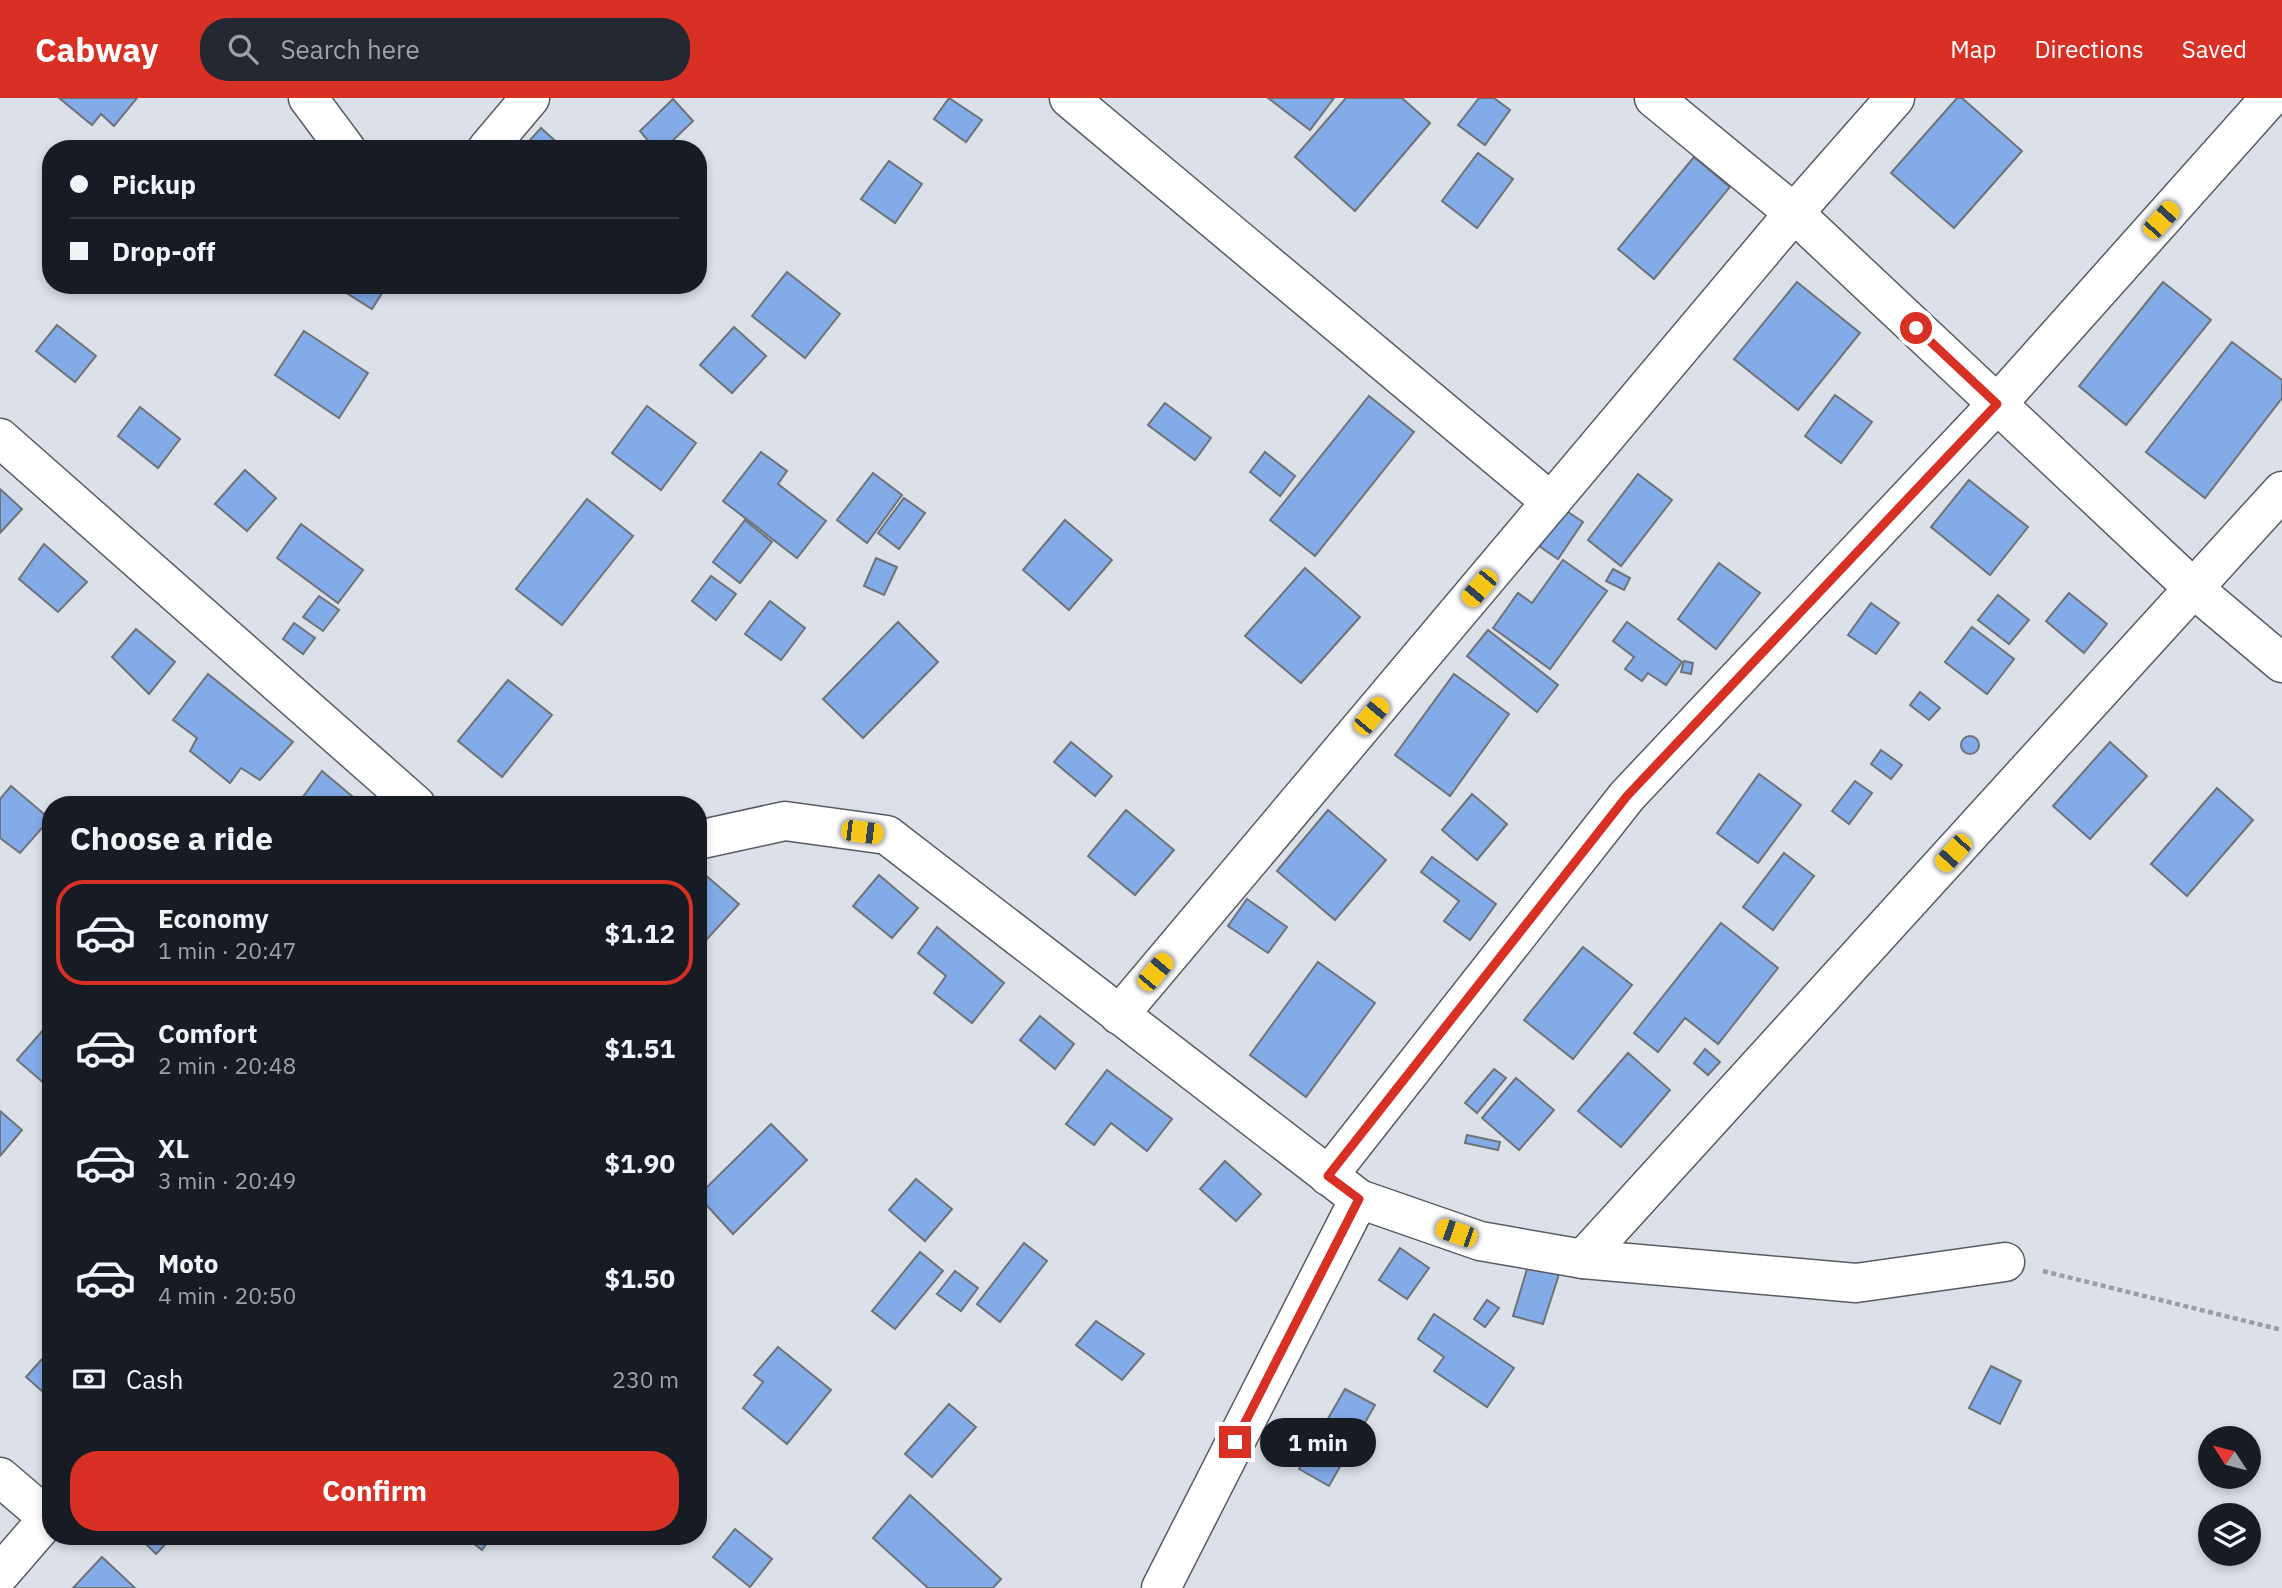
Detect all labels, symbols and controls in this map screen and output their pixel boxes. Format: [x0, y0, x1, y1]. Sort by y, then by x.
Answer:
search box [200, 18, 690, 81]
text: Cabway [35, 28, 158, 71]
icon: search [224, 30, 262, 68]
text: Search here [280, 32, 420, 66]
text: Map [1950, 33, 1996, 65]
text: Directions [2034, 33, 2144, 65]
text: Saved [2182, 33, 2247, 65]
text: Pickup [112, 167, 196, 201]
car [2140, 197, 2183, 243]
text: Drop-off [112, 234, 215, 268]
route start [1900, 312, 1932, 344]
car [1458, 565, 1501, 611]
car [1350, 693, 1393, 739]
text: Choose a ride [70, 817, 273, 859]
car [840, 819, 885, 845]
car [1932, 830, 1975, 876]
icon: car [74, 901, 137, 964]
text: Economy [158, 901, 269, 935]
text: $1.12 [605, 916, 675, 950]
text: 1 min · 20:47 [158, 935, 296, 965]
car [1134, 949, 1177, 995]
icon: car [74, 1016, 137, 1079]
text: Comfort [158, 1016, 257, 1050]
text: $1.51 [605, 1031, 675, 1065]
text: 2 min · 20:48 [158, 1050, 296, 1080]
icon: car [74, 1131, 137, 1194]
text: XL [158, 1131, 189, 1165]
text: $1.90 [605, 1146, 675, 1180]
text: 3 min · 20:49 [158, 1165, 296, 1195]
car [1433, 1216, 1480, 1250]
icon: car [74, 1246, 137, 1309]
text: Moto [158, 1246, 218, 1280]
text: $1.50 [605, 1261, 675, 1295]
text: 4 min · 20:50 [158, 1280, 296, 1310]
icon: cash [70, 1360, 108, 1398]
text: Cash [126, 1362, 183, 1396]
text: 230 m [612, 1364, 679, 1394]
callout: 1 min [1260, 1418, 1375, 1466]
route end [1219, 1426, 1251, 1458]
north arrow [2198, 1426, 2261, 1489]
map controls [2198, 1426, 2261, 1566]
text: 1 min [1288, 1427, 1348, 1457]
button: Confirm [70, 1451, 679, 1531]
button: layers [2198, 1503, 2261, 1566]

